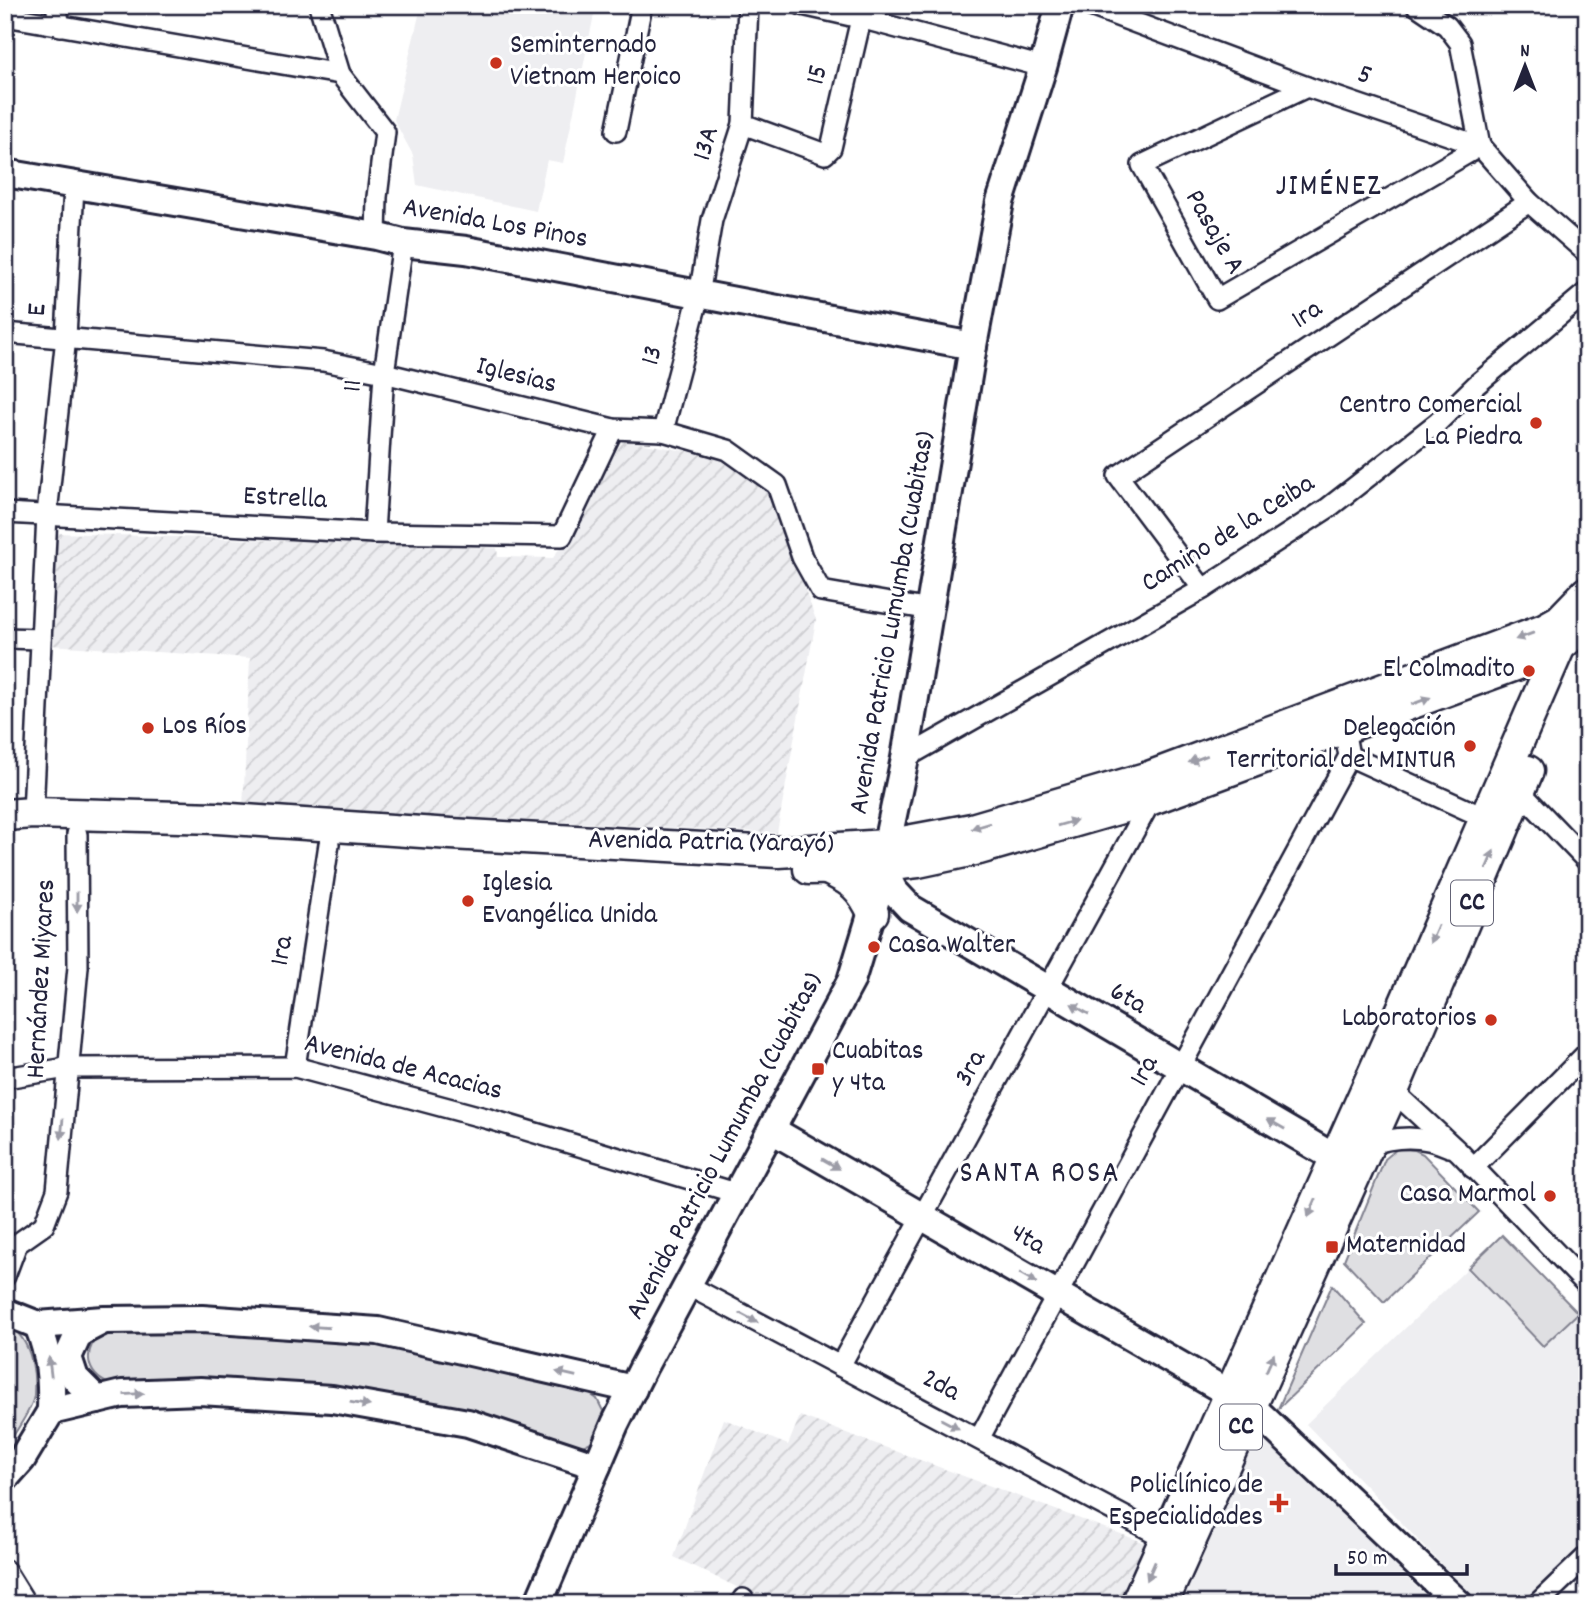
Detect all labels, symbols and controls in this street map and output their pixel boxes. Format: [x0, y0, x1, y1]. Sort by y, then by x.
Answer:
place label: Seminternado Vietnam Heroico [510, 27, 681, 99]
north arrow [1490, 32, 1560, 102]
text: N [1520, 39, 1530, 66]
marker: Seminternado Vietnam Heroico [488, 55, 504, 71]
street label: 5 [1351, 56, 1377, 98]
street label: 15 [797, 61, 841, 89]
street label: 13A [684, 122, 732, 166]
district label: JIMÉNEZ [1275, 167, 1383, 210]
street label: Pasaje A [1173, 183, 1253, 283]
street label: Avenida Los Pinos [399, 189, 591, 261]
street label: 1ra [1285, 291, 1332, 341]
street label: E [19, 302, 59, 317]
street label: 13 [632, 342, 676, 370]
street label: Iglesias [471, 348, 561, 406]
street label: 11 [335, 378, 375, 394]
place label: Centro Comercial La Piedra [1339, 387, 1523, 459]
marker: Centro Comercial La Piedra [1528, 415, 1544, 431]
street label: Avenida Patricio Lumumba (Cuabitas) [841, 428, 947, 818]
street label: Camino de la Ceiba [1135, 465, 1324, 604]
street label: Estrella [242, 478, 329, 522]
one-way arrow [1515, 631, 1536, 642]
place label: El Colmadito [1383, 651, 1515, 691]
marker: El Colmadito [1521, 663, 1537, 679]
one-way arrow [1410, 695, 1431, 706]
place label: Los Ríos [162, 708, 247, 748]
place label: Delegación Territorial del MINTUR [1226, 710, 1456, 782]
marker: Los Ríos [140, 720, 156, 736]
marker: Delegación Territorial del MINTUR [1462, 738, 1478, 754]
one-way arrow [1187, 753, 1208, 764]
one-way arrow [1057, 818, 1078, 828]
street label: Avenida Patria (Yarayó) [588, 822, 834, 866]
one-way arrow [970, 822, 991, 832]
one-way arrow [1485, 850, 1496, 871]
place label: Iglesia Evangélica Unida [482, 865, 658, 937]
street label: Hernández Miyares [18, 878, 68, 1080]
road number: CC [1451, 880, 1493, 926]
one-way arrow [72, 891, 83, 913]
marker: Iglesia Evangélica Unida [460, 893, 476, 909]
one-way arrow [1429, 923, 1440, 944]
place label: Casa Walter [888, 927, 1016, 967]
street label: 1ra [262, 932, 306, 969]
marker: Casa Walter [866, 939, 882, 955]
street label: Avenida Patricio Lumumba (Cuabitas) [617, 966, 835, 1328]
street label: 6ta [1101, 973, 1154, 1027]
place label: Laboratorios [1342, 1000, 1477, 1040]
one-way arrow [1071, 1002, 1090, 1015]
marker: Laboratorios [1483, 1012, 1499, 1028]
street label: Avenida de Acacias [300, 1025, 506, 1113]
place label: Cuabitas y 4ta [832, 1033, 924, 1105]
street label: 3ra [946, 1043, 999, 1094]
street label: 1ra [1121, 1049, 1171, 1094]
marker: Cuabitas y 4ta [810, 1061, 826, 1077]
one-way arrow [1267, 1117, 1286, 1130]
one-way arrow [56, 1118, 67, 1140]
district label: SANTA ROSA [959, 1154, 1121, 1197]
one-way arrow [821, 1158, 840, 1171]
place label: Casa Marmol [1399, 1176, 1536, 1216]
marker: Casa Marmol [1542, 1188, 1558, 1204]
one-way arrow [1306, 1198, 1317, 1219]
street label: 4ta [1002, 1215, 1053, 1268]
place label: Maternidad [1346, 1227, 1466, 1267]
marker: Maternidad [1324, 1239, 1340, 1255]
one-way arrow [1018, 1272, 1038, 1284]
one-way arrow [739, 1312, 759, 1323]
one-way arrow [308, 1321, 330, 1332]
one-way arrow [1264, 1353, 1276, 1373]
one-way arrow [45, 1356, 56, 1378]
street label: 2da [914, 1360, 967, 1414]
one-way arrow [555, 1368, 577, 1379]
one-way arrow [123, 1388, 145, 1399]
one-way arrow [350, 1399, 372, 1410]
road number: CC [1220, 1404, 1262, 1450]
one-way arrow [940, 1418, 960, 1430]
place label: Policlínico de Especialidades [1108, 1467, 1263, 1539]
marker: Policlínico de Especialidades [1269, 1493, 1289, 1513]
scale bar [1336, 1532, 1468, 1576]
text: 50 m [1347, 1545, 1387, 1575]
one-way arrow [1145, 1561, 1157, 1581]

